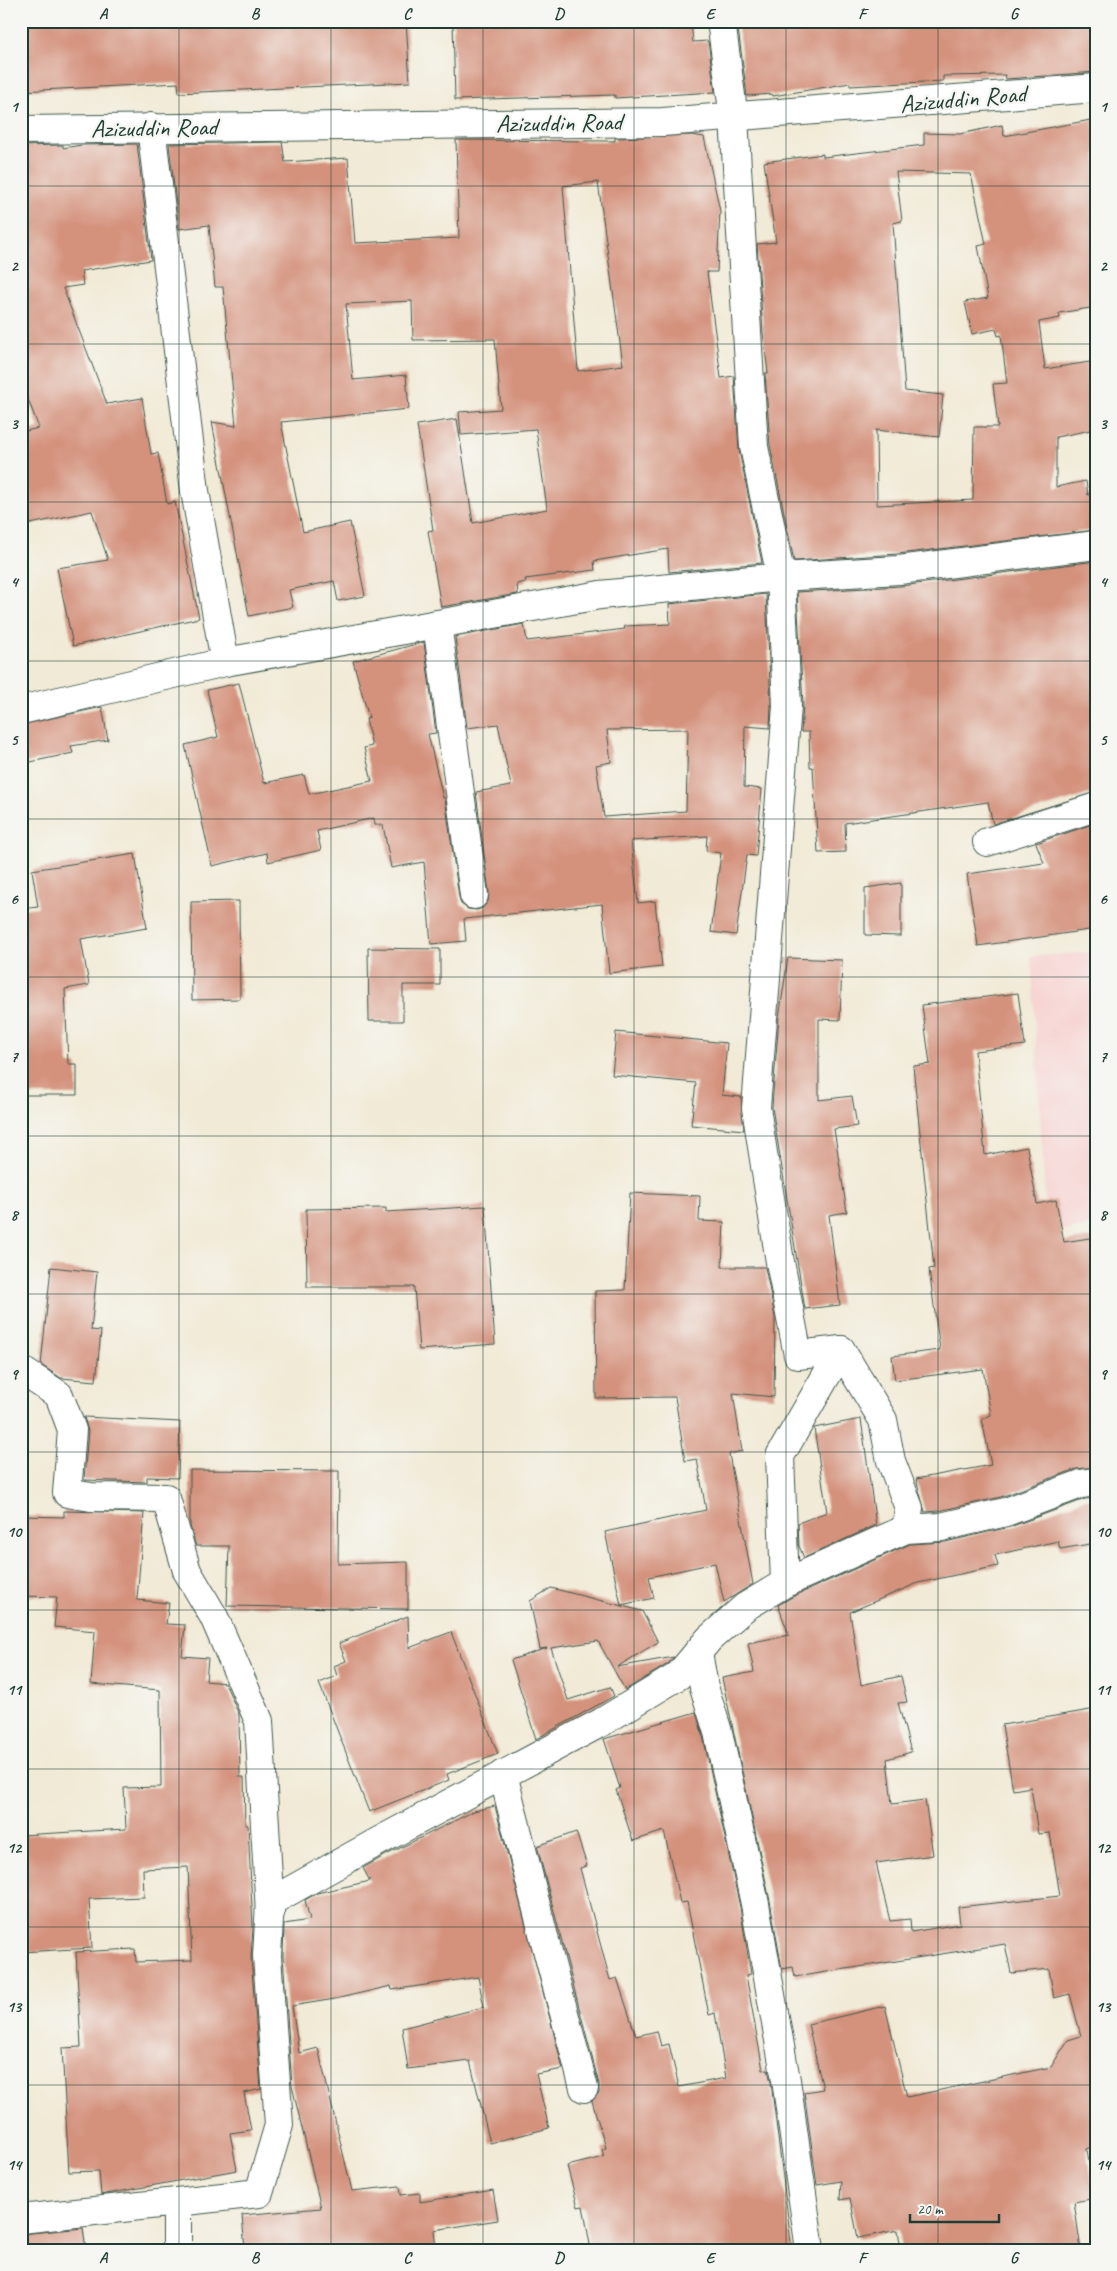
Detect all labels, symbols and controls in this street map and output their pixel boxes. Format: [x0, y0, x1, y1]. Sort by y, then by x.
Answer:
text: A [99, 4, 109, 24]
text: B [251, 4, 261, 24]
text: C [403, 4, 413, 24]
text: D [554, 4, 565, 24]
text: E [706, 4, 717, 24]
text: F [858, 4, 869, 24]
text: G [1010, 4, 1020, 24]
street label: Azizuddin Road [899, 77, 1031, 120]
text: 1 [10, 97, 19, 117]
text: 1 [1099, 97, 1108, 117]
street label: Azizuddin Road [496, 106, 626, 140]
street label: Azizuddin Road [91, 111, 221, 145]
text: 2 [10, 256, 19, 276]
text: 2 [1099, 256, 1108, 276]
text: 3 [10, 414, 19, 434]
text: 3 [1099, 414, 1108, 434]
text: 4 [10, 572, 19, 592]
text: 4 [1099, 572, 1108, 592]
text: 5 [11, 730, 20, 750]
text: 5 [1100, 730, 1109, 750]
text: 6 [10, 889, 19, 909]
text: 6 [1099, 889, 1108, 909]
text: 7 [10, 1047, 19, 1067]
text: 7 [1099, 1047, 1108, 1067]
text: 8 [10, 1205, 19, 1225]
text: 8 [1099, 1205, 1108, 1225]
text: 9 [10, 1364, 19, 1384]
text: 9 [1099, 1364, 1108, 1384]
text: 10 [7, 1522, 23, 1542]
text: 10 [1096, 1522, 1112, 1542]
text: 11 [7, 1680, 23, 1700]
text: 11 [1096, 1680, 1112, 1700]
text: 12 [7, 1838, 23, 1858]
text: 12 [1096, 1838, 1112, 1858]
text: 13 [7, 1997, 23, 2017]
text: 13 [1096, 1997, 1112, 2017]
text: 14 [7, 2155, 23, 2175]
text: 14 [1096, 2155, 1112, 2175]
scale bar [910, 2191, 998, 2223]
text: 20 m [917, 2200, 944, 2219]
text: A [99, 2248, 109, 2268]
text: B [251, 2248, 261, 2268]
text: C [403, 2248, 413, 2268]
text: D [554, 2248, 565, 2268]
text: E [706, 2248, 717, 2268]
text: F [858, 2248, 869, 2268]
text: G [1010, 2248, 1020, 2268]

